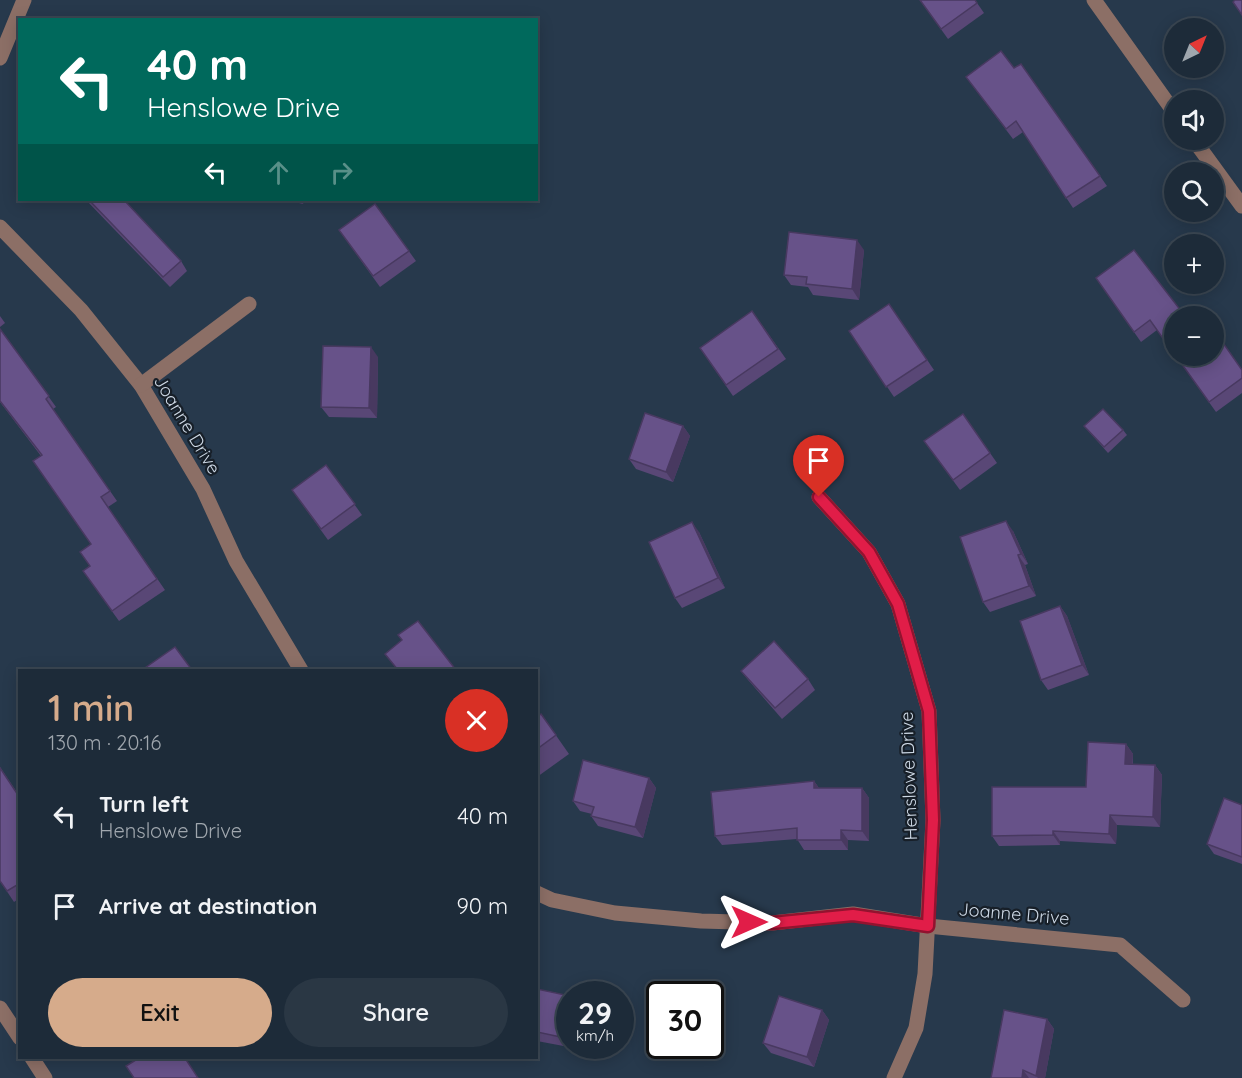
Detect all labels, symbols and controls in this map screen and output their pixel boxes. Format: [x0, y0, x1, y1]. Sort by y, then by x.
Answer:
north arrow [1164, 18, 1224, 78]
map controls [1164, 18, 1224, 366]
text: 40 m [147, 38, 248, 91]
icon: left [48, 42, 126, 120]
text: Henslowe Drive [147, 90, 340, 124]
button: sound [1164, 90, 1224, 150]
icon: left [199, 156, 232, 189]
icon: ahead [262, 156, 295, 189]
icon: right [325, 156, 358, 189]
button: search [1164, 162, 1224, 222]
button: + [1164, 234, 1224, 294]
button: − [1164, 306, 1224, 366]
street label: Joanne Drive [149, 371, 226, 478]
pin [793, 435, 844, 497]
icon: arrive [802, 444, 835, 477]
text: 1 min [48, 685, 134, 730]
button: close [445, 689, 508, 752]
street label: Henslowe Drive [895, 711, 922, 841]
text: 130 m · 20:16 [48, 730, 161, 755]
text: Turn left [99, 790, 189, 818]
icon: left [48, 800, 81, 833]
text: 40 m [457, 802, 508, 830]
text: Henslowe Drive [99, 818, 242, 843]
icon: arrive [48, 890, 81, 923]
position arrow [717, 890, 781, 954]
text: Arrive at destination [99, 892, 317, 920]
text: 90 m [457, 892, 508, 920]
street label: Joanne Drive [958, 897, 1070, 930]
button: Exit [48, 978, 272, 1047]
button: Share [284, 978, 508, 1047]
speed limit sign: 30 [646, 981, 724, 1059]
text: 29 [578, 994, 612, 1032]
text: km/h [576, 1026, 614, 1045]

